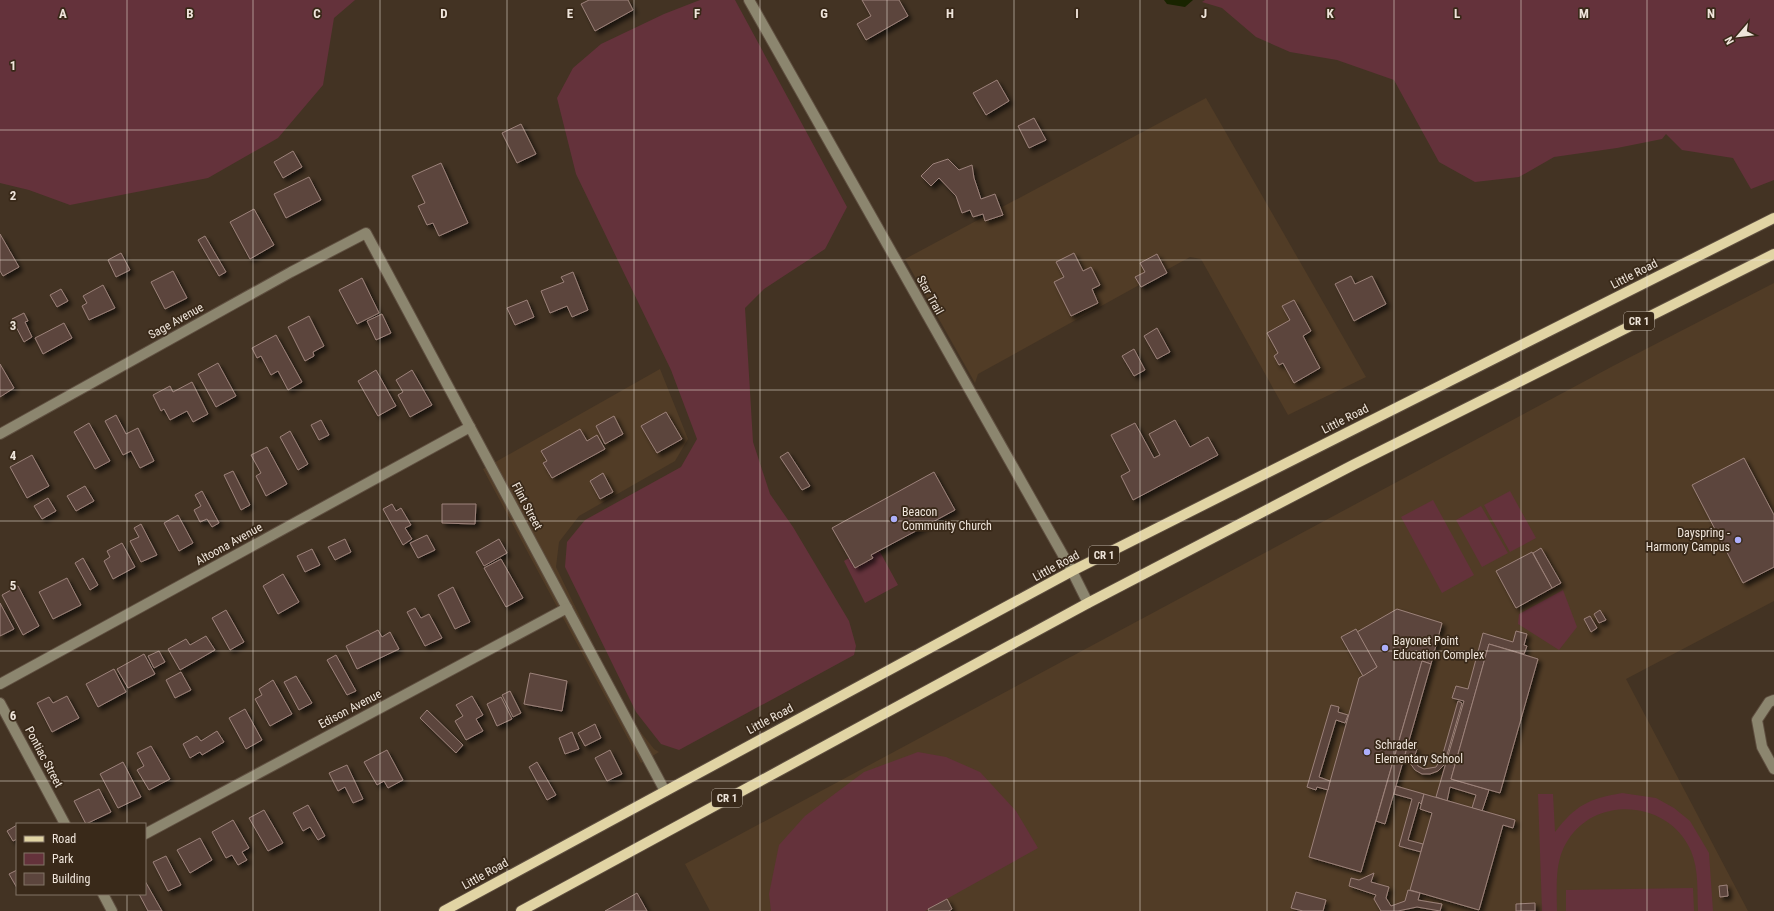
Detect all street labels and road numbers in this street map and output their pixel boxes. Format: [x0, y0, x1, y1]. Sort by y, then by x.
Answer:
street label: Little Road [1608, 256, 1660, 292]
street label: Star Trail [914, 273, 946, 317]
street label: Sage Avenue [146, 300, 206, 342]
road number: CR 1 [1624, 312, 1654, 330]
street label: Little Road [1319, 401, 1371, 437]
street label: Flint Street [509, 480, 545, 532]
street label: Altoona Avenue [193, 520, 265, 568]
road number: CR 1 [1089, 546, 1119, 564]
street label: Little Road [1030, 548, 1082, 584]
street label: Edison Avenue [316, 686, 384, 731]
street label: Little Road [744, 701, 796, 737]
street label: Pontiac Street [22, 724, 66, 790]
road number: CR 1 [712, 789, 742, 807]
street label: Little Road [459, 856, 511, 892]

